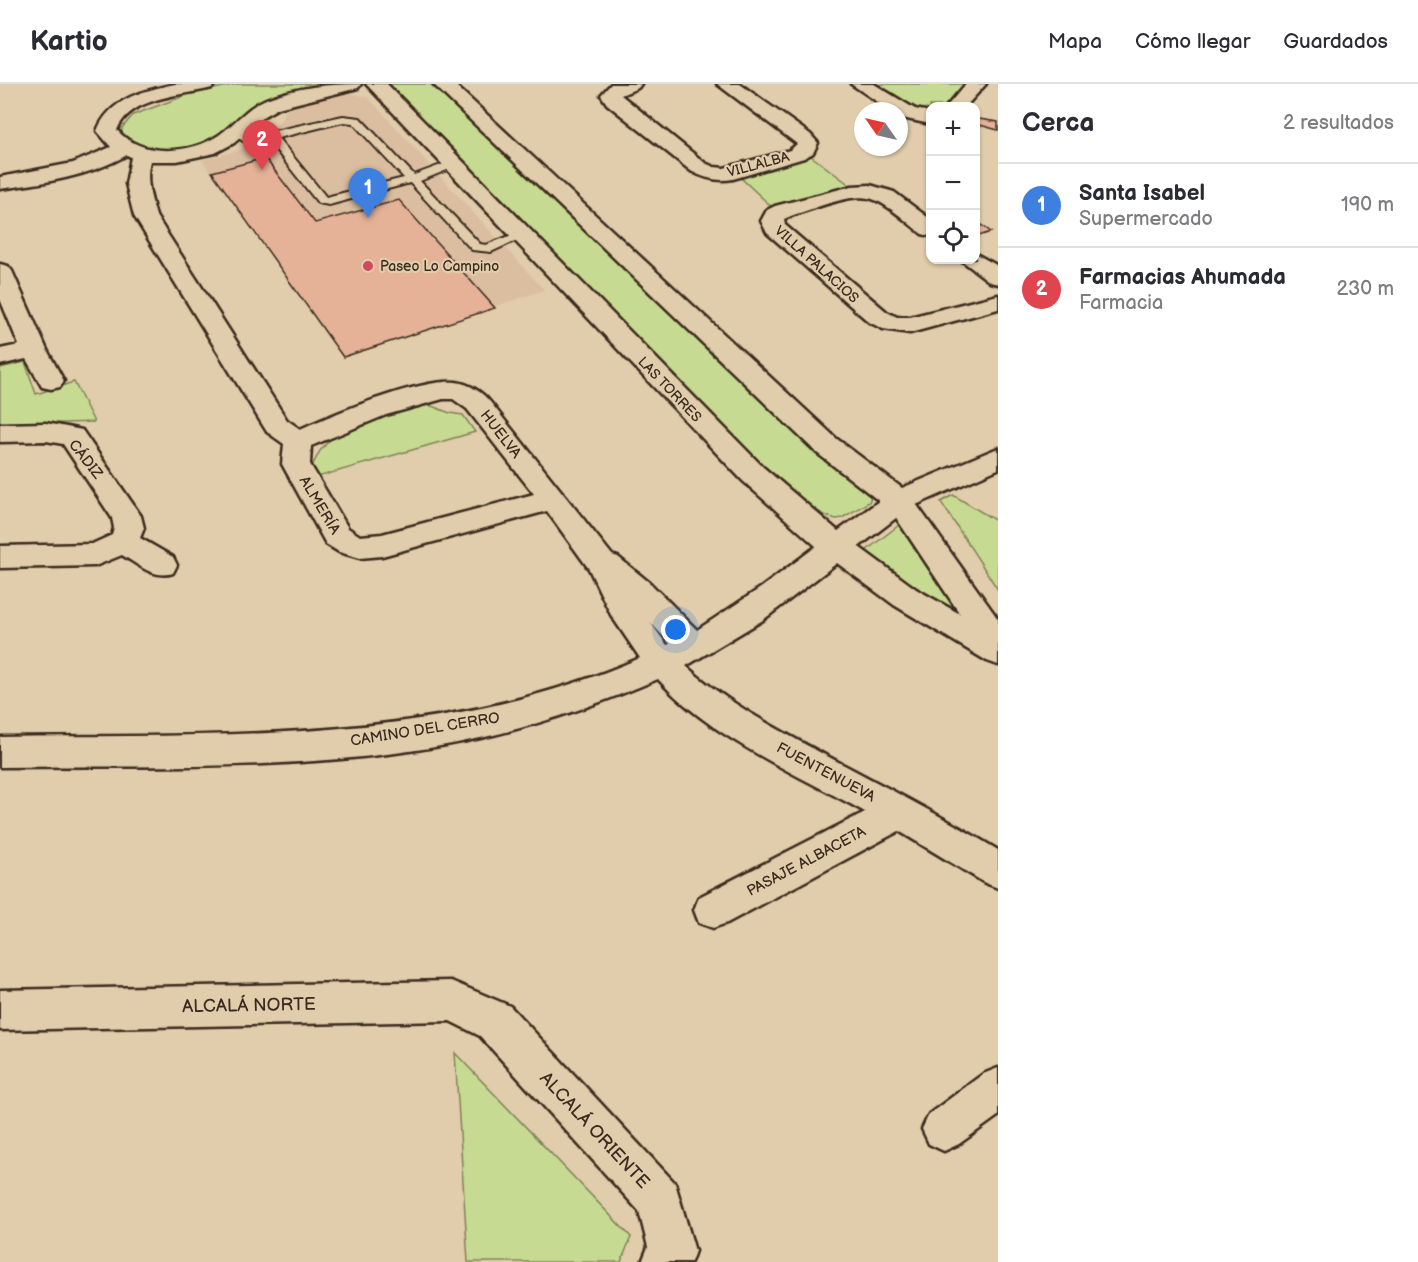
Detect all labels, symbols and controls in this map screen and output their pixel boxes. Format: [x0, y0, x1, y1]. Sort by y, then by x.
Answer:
text: Kartio [30, 25, 108, 58]
text: Mapa [1048, 29, 1102, 54]
text: Cómo llegar [1135, 29, 1250, 54]
text: Guardados [1283, 29, 1388, 54]
north arrow [854, 102, 908, 156]
map controls [926, 102, 980, 264]
button: + [926, 102, 980, 156]
text: Cerca [1022, 108, 1094, 139]
text: 2 resultados [1283, 111, 1394, 135]
pin: 2 [242, 120, 282, 170]
street label: VILLALBA [725, 148, 792, 181]
button: − [926, 156, 980, 210]
pin: 1 [348, 168, 388, 218]
text: Santa Isabel [1079, 180, 1205, 207]
text: 1 [1037, 193, 1046, 217]
text: 190 m [1341, 193, 1394, 217]
text: Supermercado [1079, 207, 1213, 231]
button: locate [926, 210, 980, 264]
street label: VILLA PALACIOS [771, 222, 862, 307]
place label: Paseo Lo Campino [380, 258, 499, 275]
marker: Paseo Lo Campino [361, 259, 375, 273]
text: Farmacias Ahumada [1079, 264, 1286, 291]
text: 2 [1036, 277, 1047, 301]
text: 230 m [1337, 277, 1394, 301]
text: Farmacia [1079, 291, 1163, 315]
street label: LAS TORRES [634, 353, 705, 426]
street label: HUELVA [476, 406, 526, 463]
street label: CÁDIZ [64, 436, 107, 483]
street label: ALMERÍA [295, 472, 345, 539]
your location [661, 615, 690, 644]
street label: CAMINO DEL CERRO [349, 708, 501, 751]
street label: FUENTENUEVA [773, 738, 879, 807]
street label: PASAJE ALBACETA [744, 822, 870, 901]
street label: ALCALÁ NORTE [182, 992, 316, 1017]
street label: ALCALÁ ORIENTE [535, 1067, 655, 1193]

